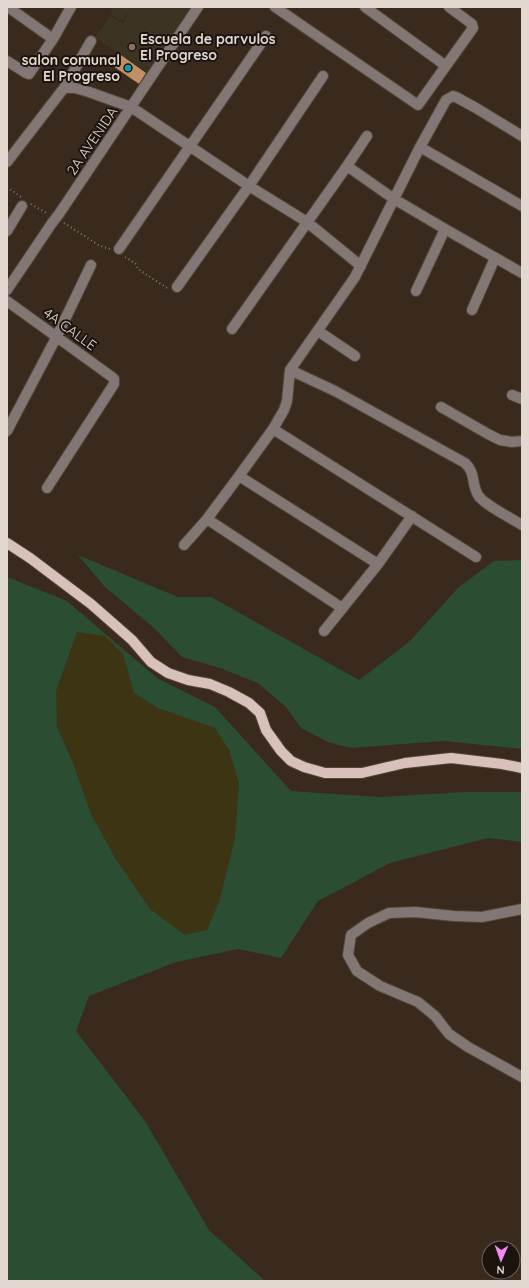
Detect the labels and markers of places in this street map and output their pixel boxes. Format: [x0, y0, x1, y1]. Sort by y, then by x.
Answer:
place label: Escuela de parvulos El Progreso [140, 30, 276, 64]
marker: Escuela de parvulos El Progreso [127, 42, 137, 52]
place label: salon comunal El Progreso [22, 51, 120, 85]
marker: salon comunal El Progreso [123, 63, 133, 73]

